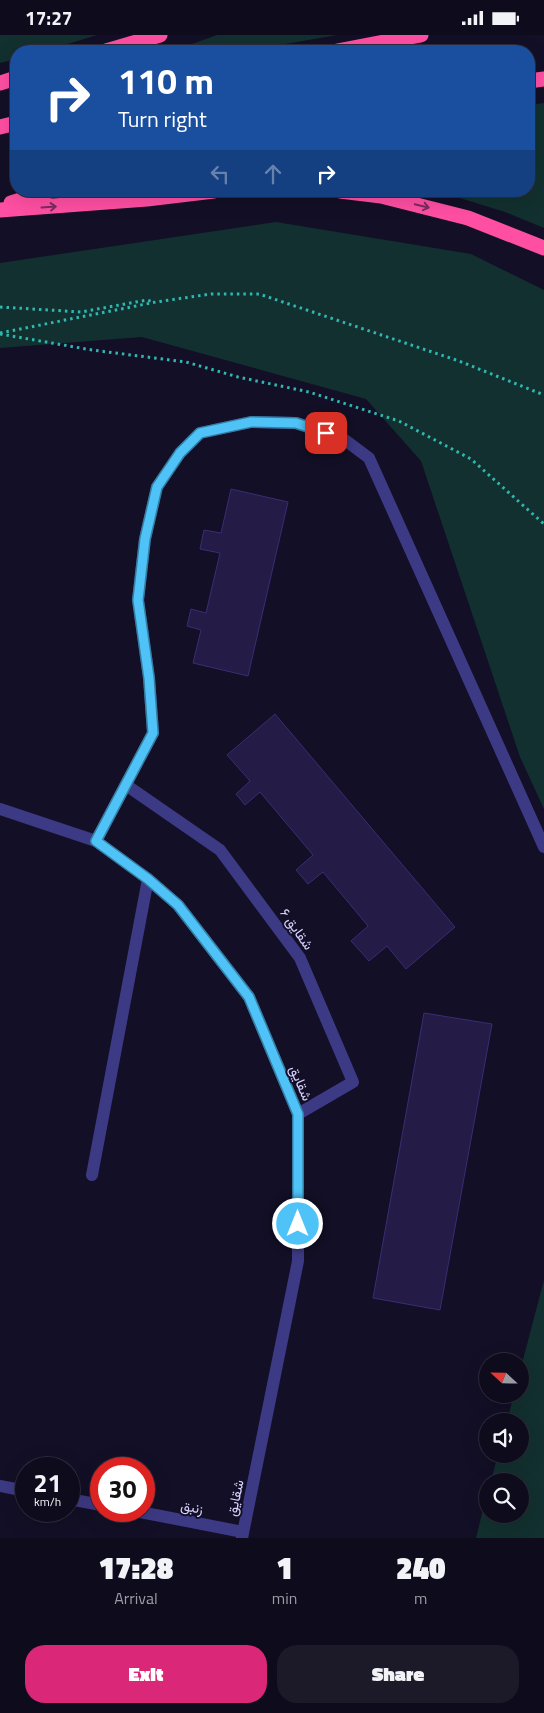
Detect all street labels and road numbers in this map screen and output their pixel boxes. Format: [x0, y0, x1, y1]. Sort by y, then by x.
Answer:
street label: شقایق ۶ [275, 904, 319, 954]
street label: شقایق [285, 1062, 318, 1104]
street label: شقایق [220, 1478, 249, 1518]
street label: زنبق [179, 1494, 205, 1519]

